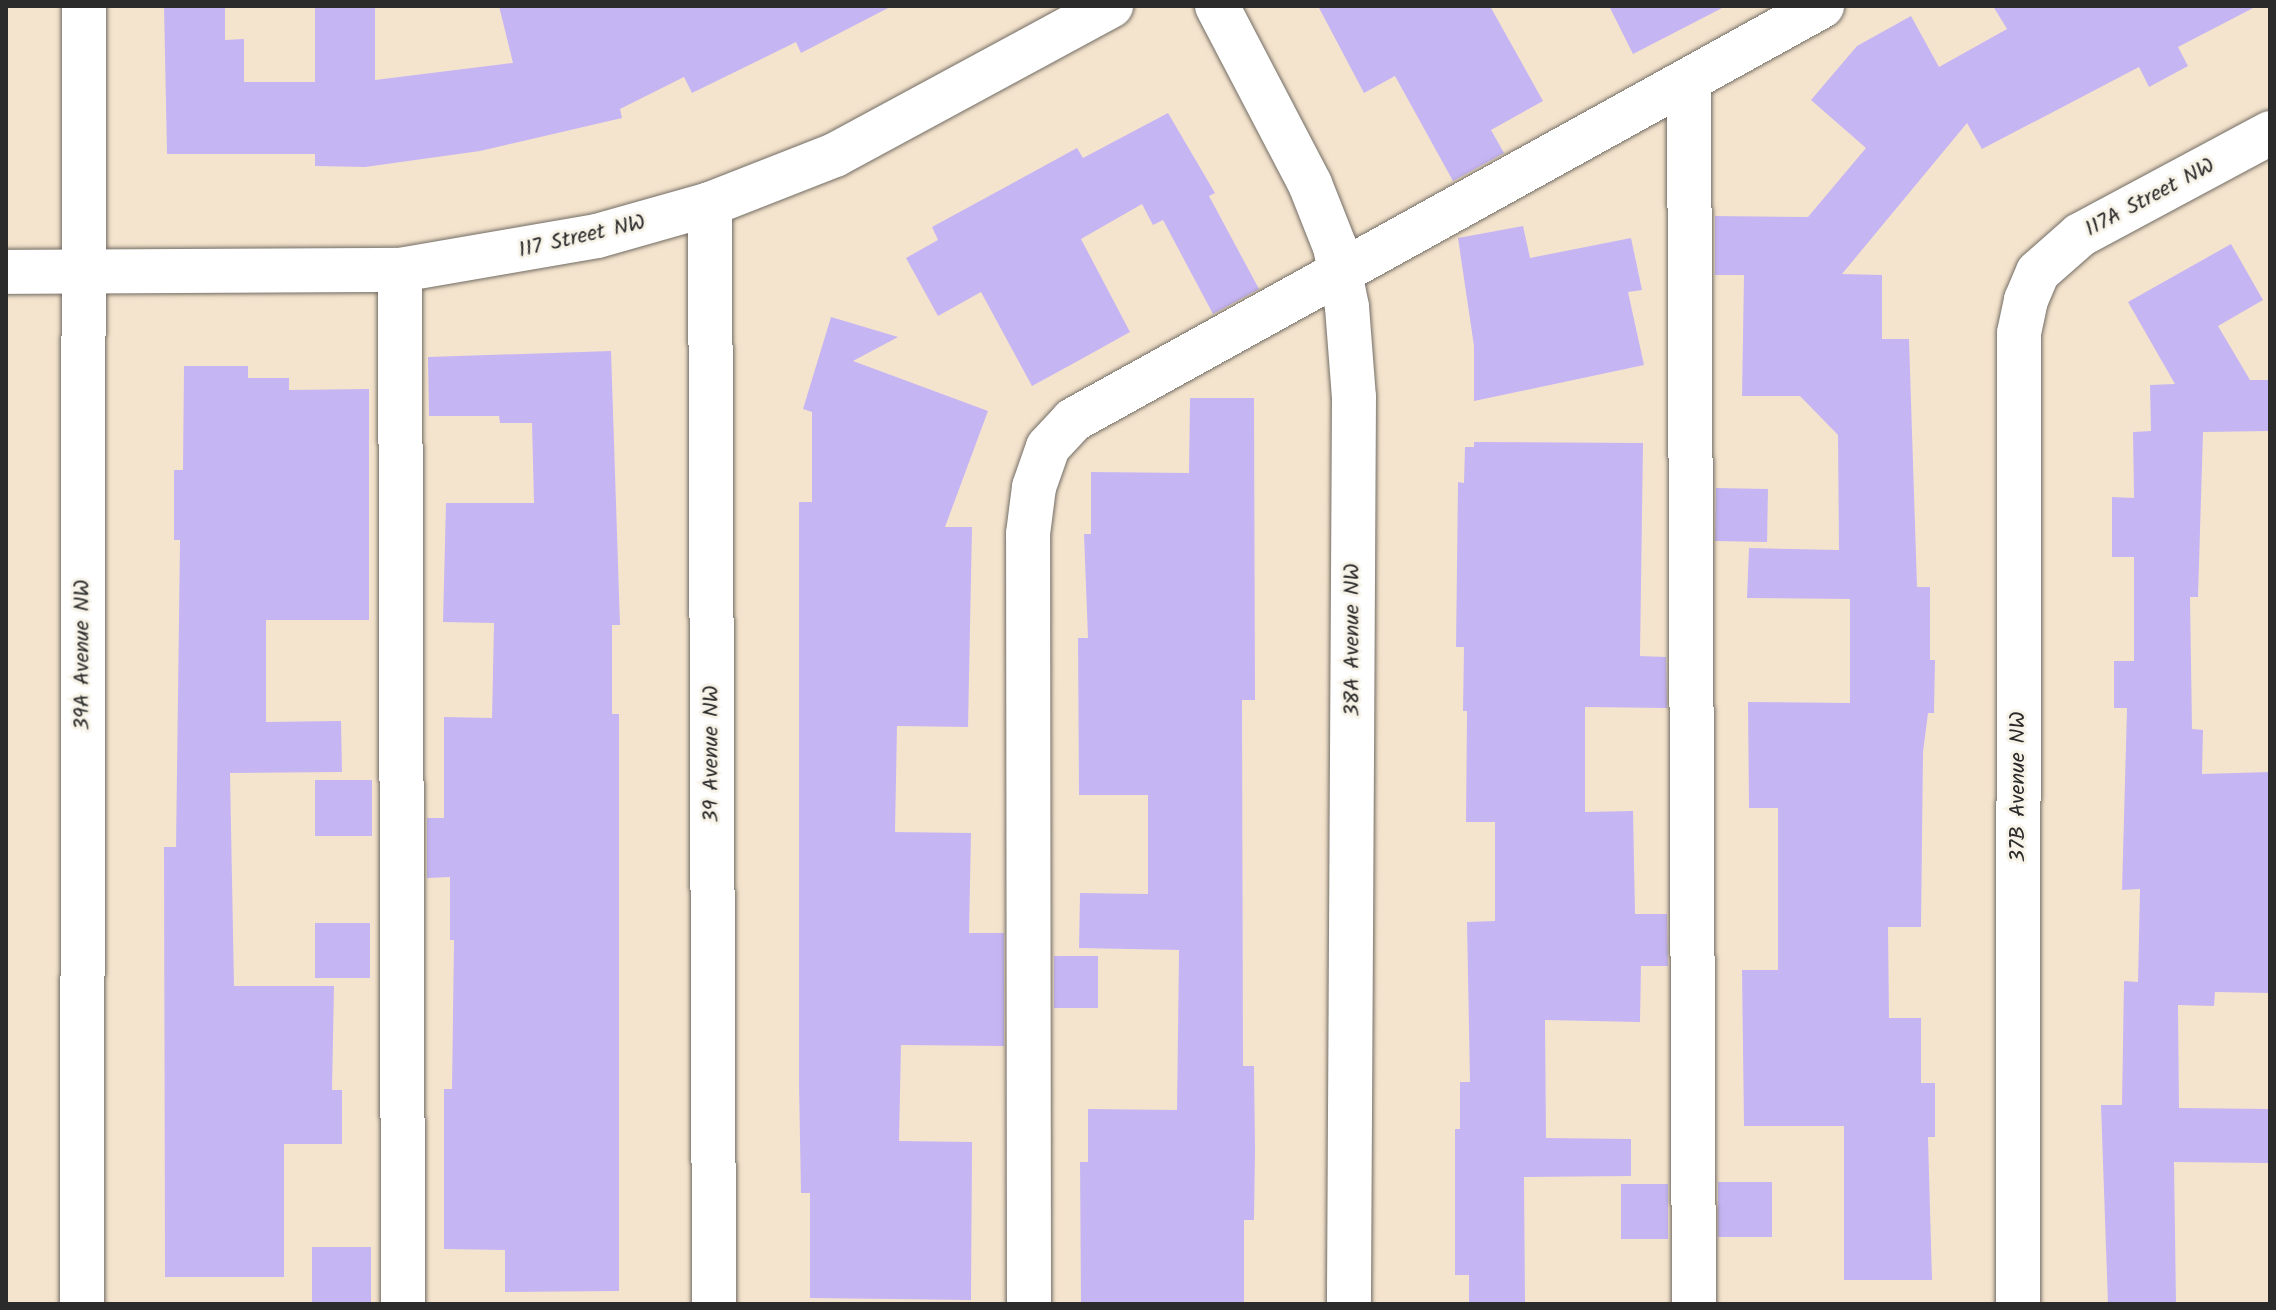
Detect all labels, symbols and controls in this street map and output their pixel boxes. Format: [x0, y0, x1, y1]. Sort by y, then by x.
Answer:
street label: 117A Street NW [2081, 153, 2219, 243]
street label: 117 Street NW [516, 210, 648, 264]
street label: 38A Avenue NW [1340, 563, 1366, 717]
street label: 39A Avenue NW [70, 579, 96, 731]
street label: 39 Avenue NW [699, 685, 725, 823]
street label: 37B Avenue NW [2006, 711, 2032, 863]

